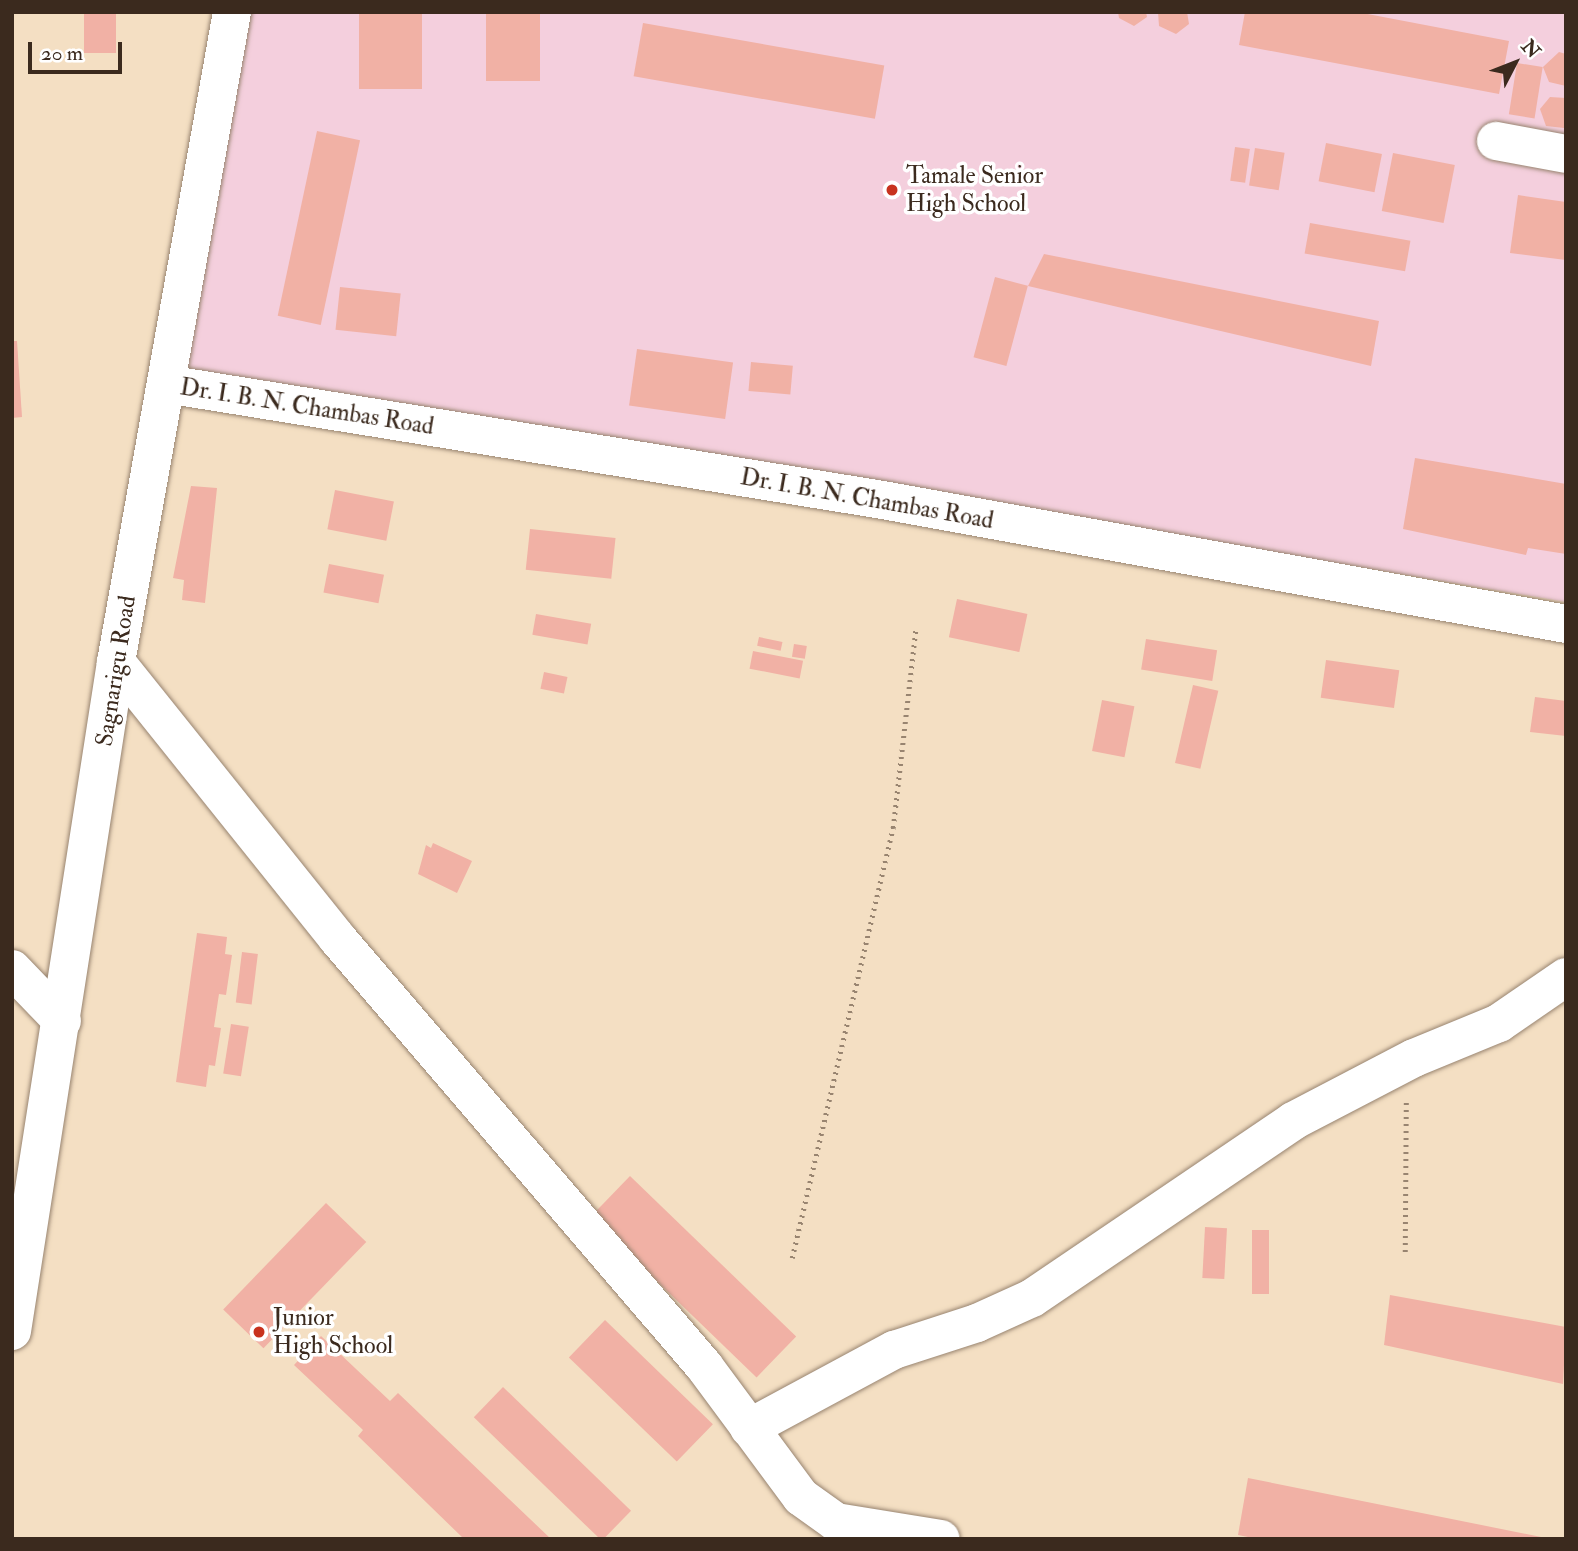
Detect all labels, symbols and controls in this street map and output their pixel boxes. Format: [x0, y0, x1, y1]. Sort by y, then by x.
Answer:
scale bar [32, 28, 126, 72]
north arrow [1480, 28, 1550, 98]
text: N [1516, 35, 1545, 63]
text: 20 m [41, 40, 83, 67]
place label: Tamale Senior High School [906, 162, 1043, 218]
marker: Tamale Senior High School [884, 182, 900, 198]
street label: Dr. I. B. N. Chambas Road [178, 373, 436, 441]
street label: Dr. I. B. N. Chambas Road [738, 463, 996, 535]
street label: Sagnarigu Road [90, 594, 142, 748]
place label: Junior High School [273, 1304, 393, 1360]
marker: Junior High School [251, 1324, 267, 1340]

